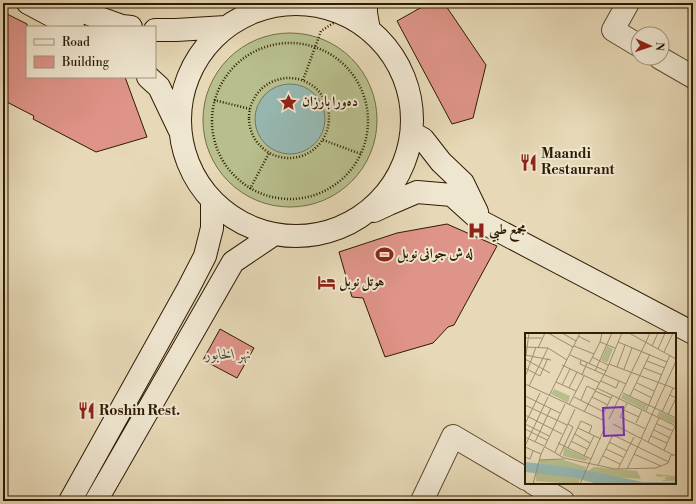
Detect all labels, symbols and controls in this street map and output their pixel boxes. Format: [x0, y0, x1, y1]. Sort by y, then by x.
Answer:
legend [26, 26, 156, 78]
north arrow [630, 26, 670, 66]
text: Road [62, 35, 90, 50]
text: N [652, 42, 666, 51]
text: Building [61, 55, 110, 70]
place icon: دەورا بارزان [279, 92, 299, 112]
place label: دەورا بارزان [302, 93, 358, 111]
place label: Maandi Restaurant [541, 145, 615, 179]
restaurant icon: Maandi Restaurant [518, 152, 538, 172]
hospital icon: مجمع طبي [466, 220, 486, 240]
place label: مجمع طبي [489, 221, 527, 243]
sports icon: له ش جوانى نوبل [374, 244, 394, 264]
place label: له ش جوانى نوبل [397, 245, 473, 263]
hotel icon: هوتل نوبل [316, 272, 336, 292]
place label: هوتل نوبل [339, 273, 384, 291]
inset map [525, 333, 676, 484]
water label: نهر الخابور [204, 345, 251, 364]
restaurant icon: Roshin Rest. [76, 401, 96, 421]
place label: Roshin Rest. [99, 402, 180, 420]

